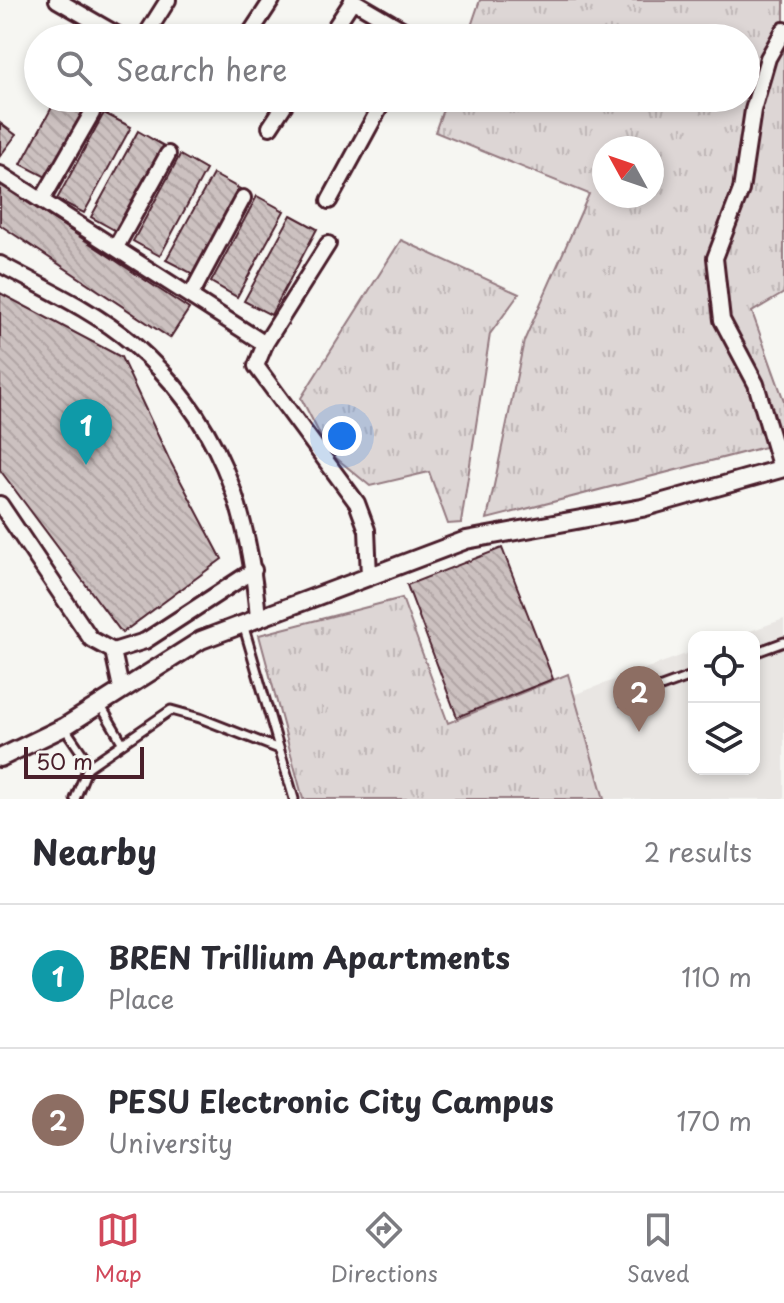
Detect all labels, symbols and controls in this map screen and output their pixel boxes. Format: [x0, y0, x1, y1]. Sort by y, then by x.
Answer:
search box [24, 24, 760, 112]
icon: search [52, 46, 96, 90]
text: Search here [116, 46, 288, 91]
north arrow [592, 136, 664, 208]
pin: 1 [60, 399, 112, 465]
your location [322, 416, 362, 456]
map controls [688, 631, 760, 775]
button: locate [688, 631, 760, 703]
pin: 2 [613, 666, 665, 732]
button: layers [688, 703, 760, 775]
scale bar [24, 743, 144, 779]
text: 50 m [36, 744, 93, 777]
text: Nearby [32, 825, 157, 877]
text: 2 results [644, 832, 752, 871]
text: BREN Trillium Apartments [108, 934, 510, 979]
text: 1 [52, 957, 64, 996]
text: 110 m [681, 957, 752, 996]
text: Place [108, 979, 174, 1018]
text: PESU Electronic City Campus [108, 1078, 554, 1123]
text: 2 [49, 1101, 67, 1140]
text: 170 m [677, 1101, 752, 1140]
text: University [108, 1123, 233, 1162]
tab: Map [95, 1208, 142, 1289]
tab: Directions [331, 1208, 438, 1289]
tab: Saved [627, 1208, 689, 1289]

